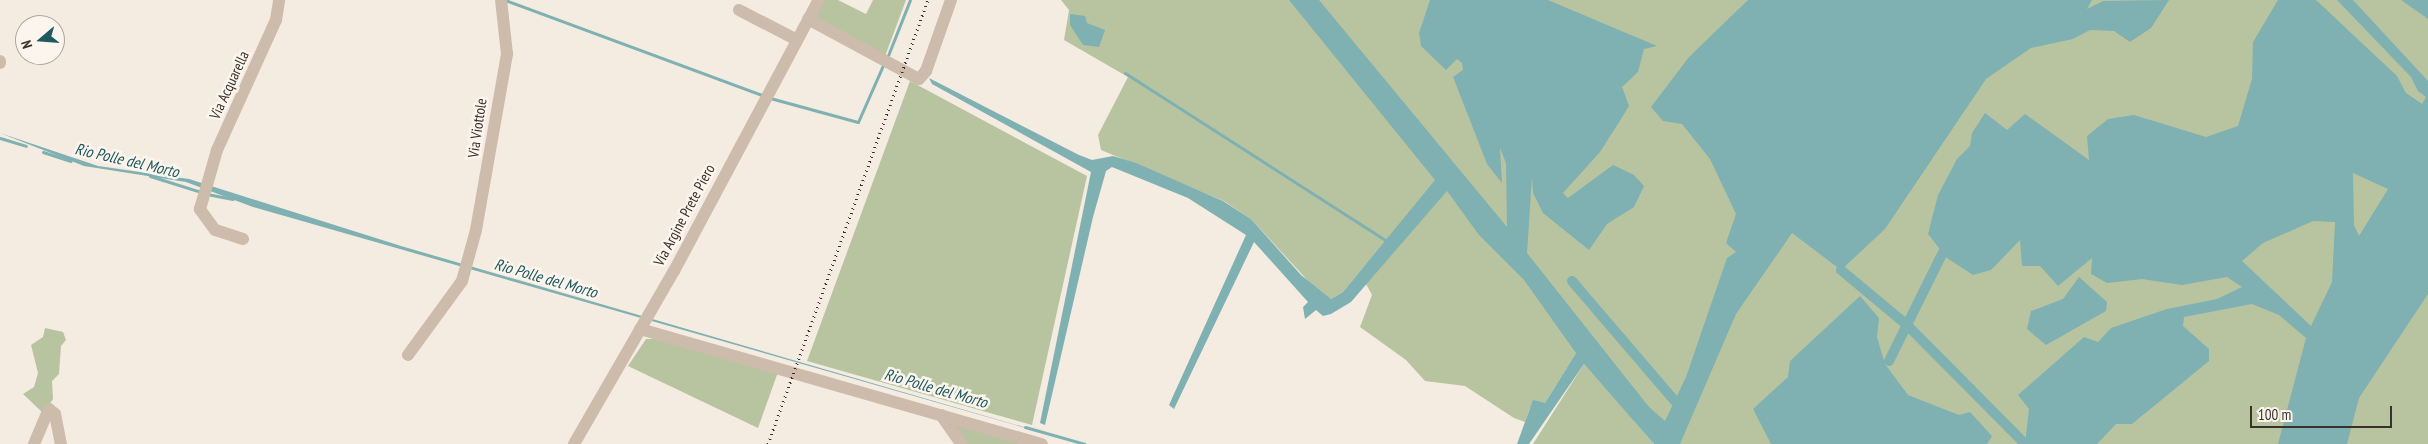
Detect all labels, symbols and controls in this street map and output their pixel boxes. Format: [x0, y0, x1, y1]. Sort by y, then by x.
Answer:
north arrow [15, 15, 65, 65]
text: N [17, 38, 36, 51]
street label: Via Acquarella [205, 48, 253, 122]
street label: Via Viottole [464, 97, 490, 159]
water label: Rio Polle del Morto [73, 139, 181, 181]
street label: Via Argine Prete Piero [649, 161, 719, 269]
water label: Rio Polle del Morto [492, 254, 600, 302]
water label: Rio Polle del Morto [882, 364, 990, 412]
scale bar [2253, 396, 2396, 428]
text: 100 m [2258, 405, 2291, 424]

